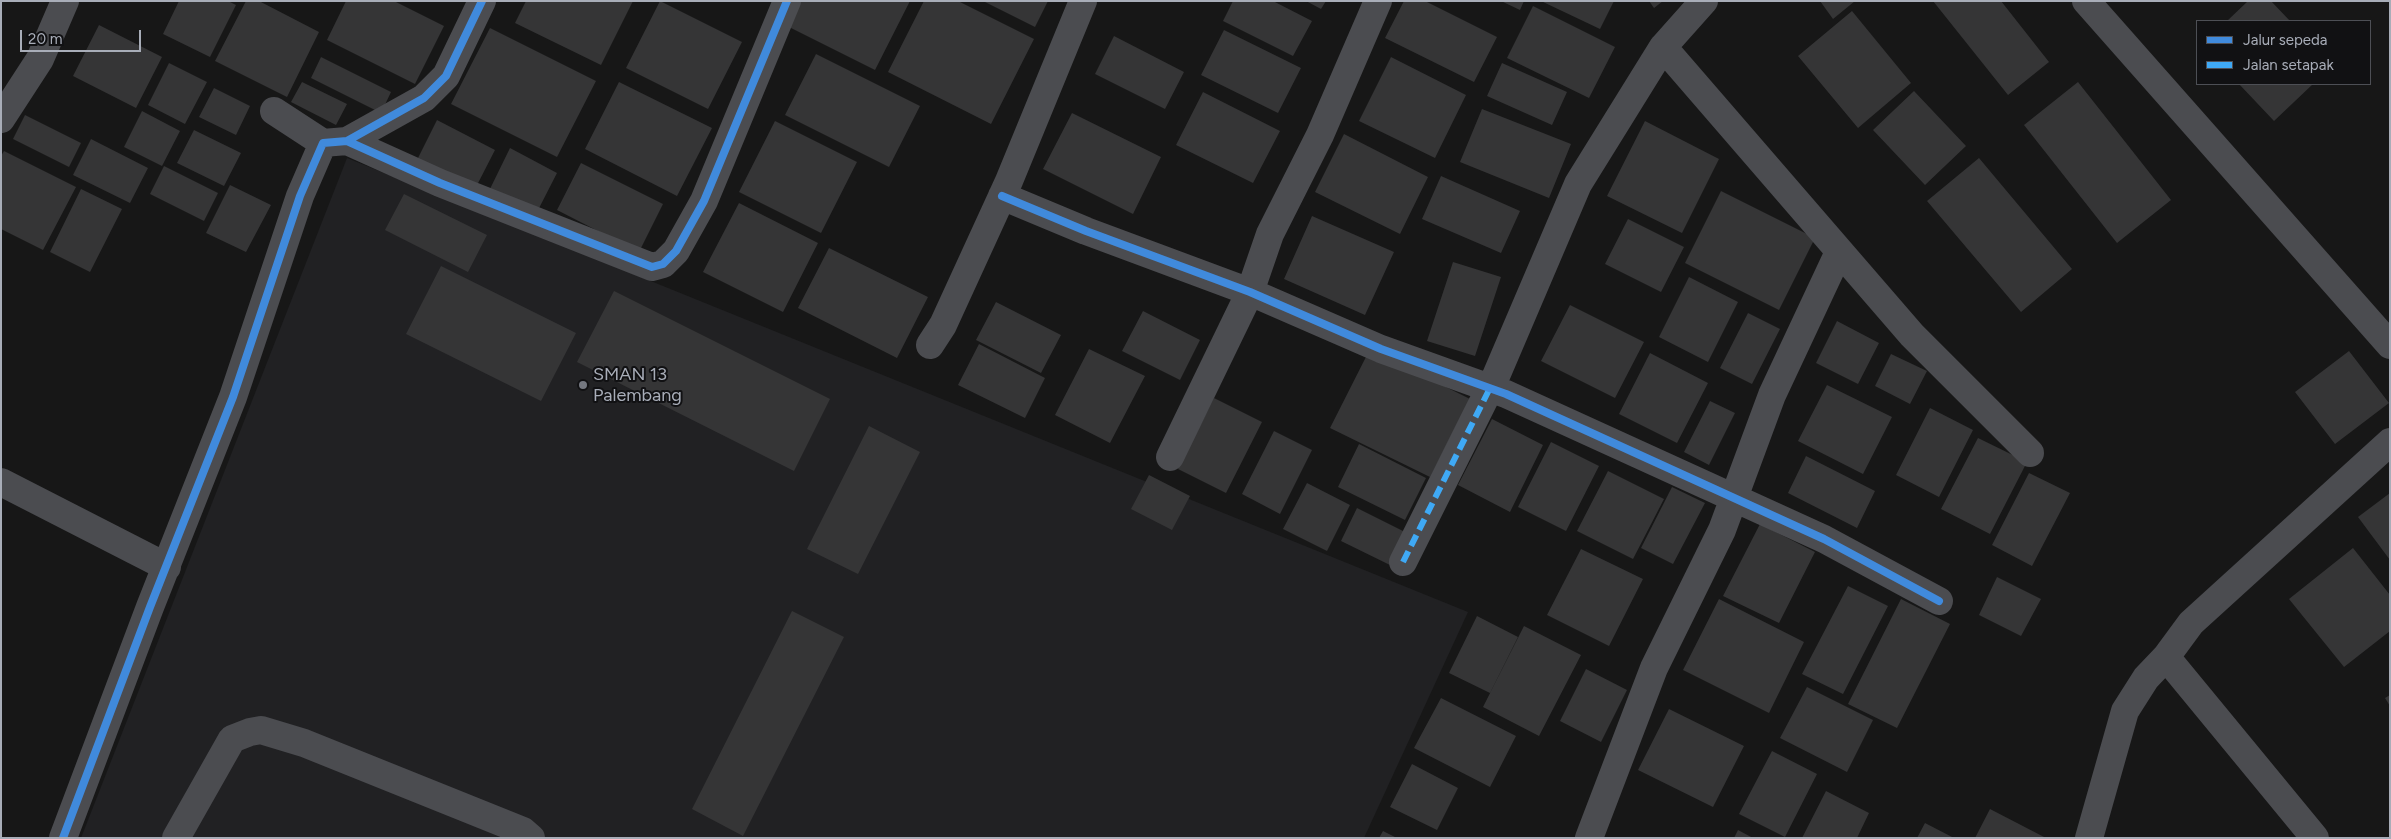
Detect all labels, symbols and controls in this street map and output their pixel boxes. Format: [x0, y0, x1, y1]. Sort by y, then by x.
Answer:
scale bar [22, 20, 144, 52]
legend [2196, 20, 2371, 85]
text: 20 m [28, 30, 62, 48]
text: Jalur sepeda [2243, 31, 2328, 49]
text: Jalan setapak [2243, 56, 2334, 74]
place label: SMAN 13 Palembang [593, 364, 682, 406]
marker: SMAN 13 Palembang [577, 379, 589, 391]

